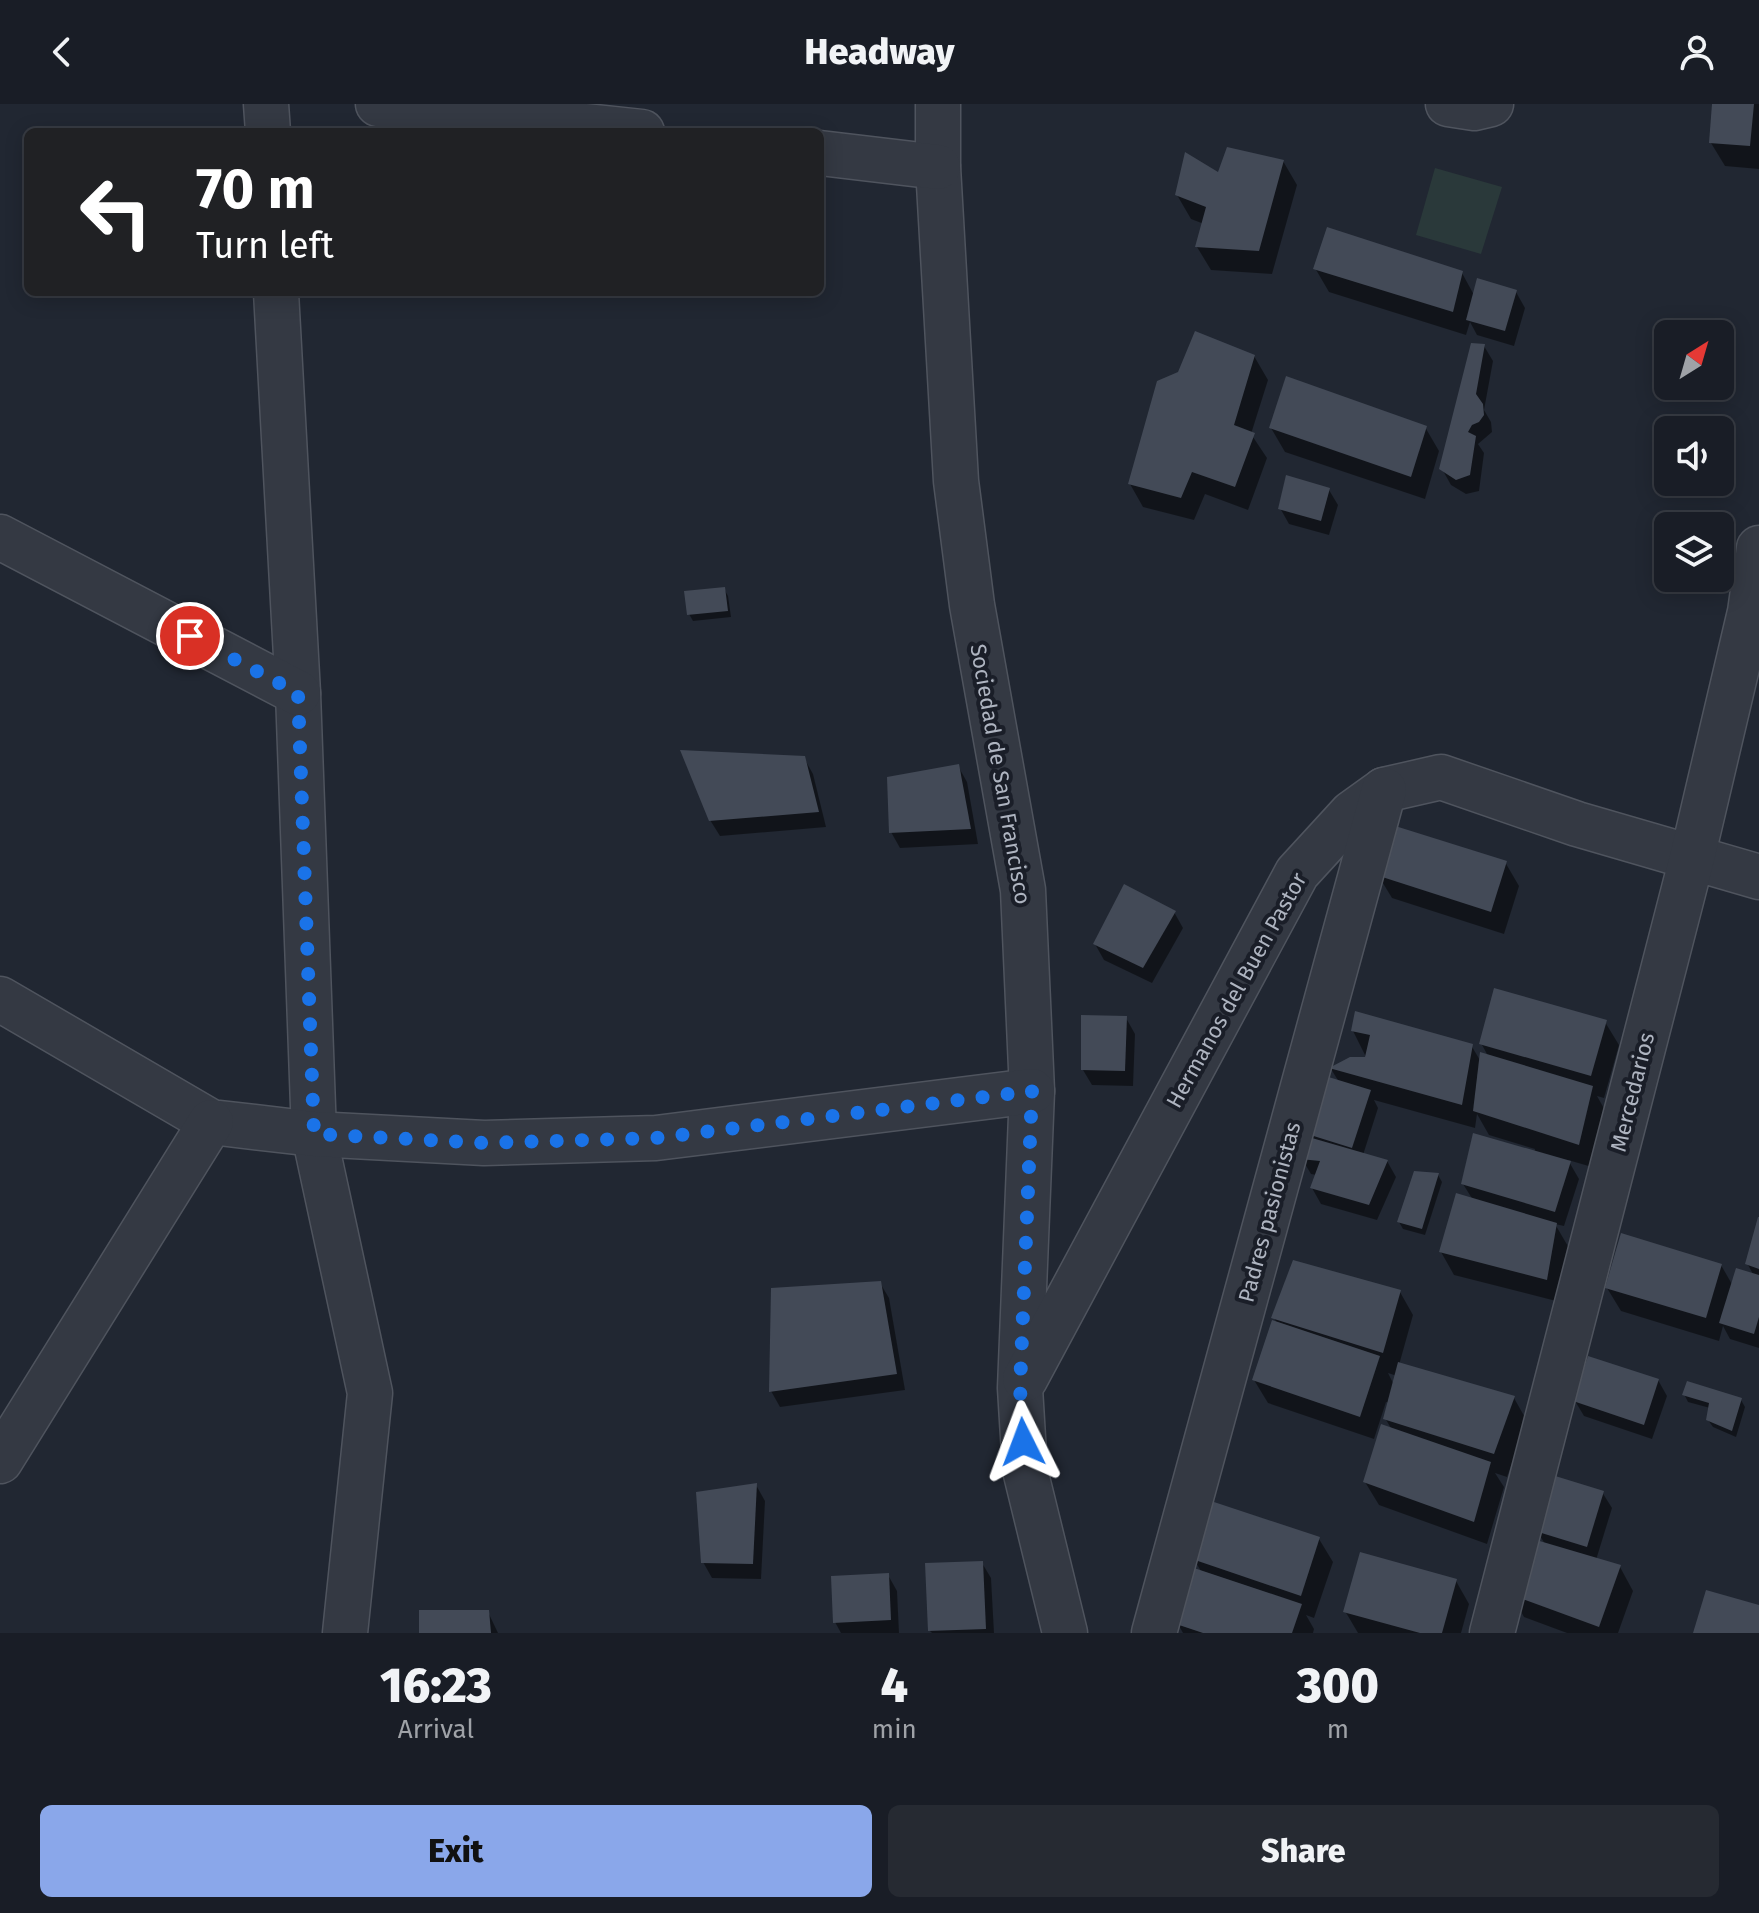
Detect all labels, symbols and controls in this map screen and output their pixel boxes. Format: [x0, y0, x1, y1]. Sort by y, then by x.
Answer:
icon: back [40, 30, 84, 74]
text: Headway [805, 30, 954, 74]
icon: person [1675, 30, 1719, 74]
text: 70 m [196, 156, 315, 223]
icon: left [64, 160, 168, 264]
text: Turn left [196, 224, 334, 268]
north arrow [1654, 320, 1734, 400]
map controls [1654, 320, 1734, 592]
button: sound [1654, 416, 1734, 496]
button: layers [1654, 512, 1734, 592]
pin [156, 602, 224, 670]
icon: arrive [168, 614, 212, 658]
street label: Sociedad de San Francisco [964, 642, 1037, 906]
street label: Hermanos del Buen Pastor [1160, 867, 1313, 1113]
street label: Mercedarios [1605, 1030, 1660, 1155]
street label: Padres pasionistas [1232, 1119, 1307, 1305]
position arrow [981, 1400, 1065, 1484]
text: 16:23 [380, 1657, 492, 1715]
text: 4 [880, 1657, 908, 1715]
text: 300 [1297, 1657, 1379, 1715]
text: Arrival [398, 1714, 474, 1745]
text: min [872, 1714, 917, 1745]
text: m [1327, 1714, 1349, 1745]
button: Exit [40, 1805, 872, 1897]
button: Share [888, 1805, 1719, 1897]

